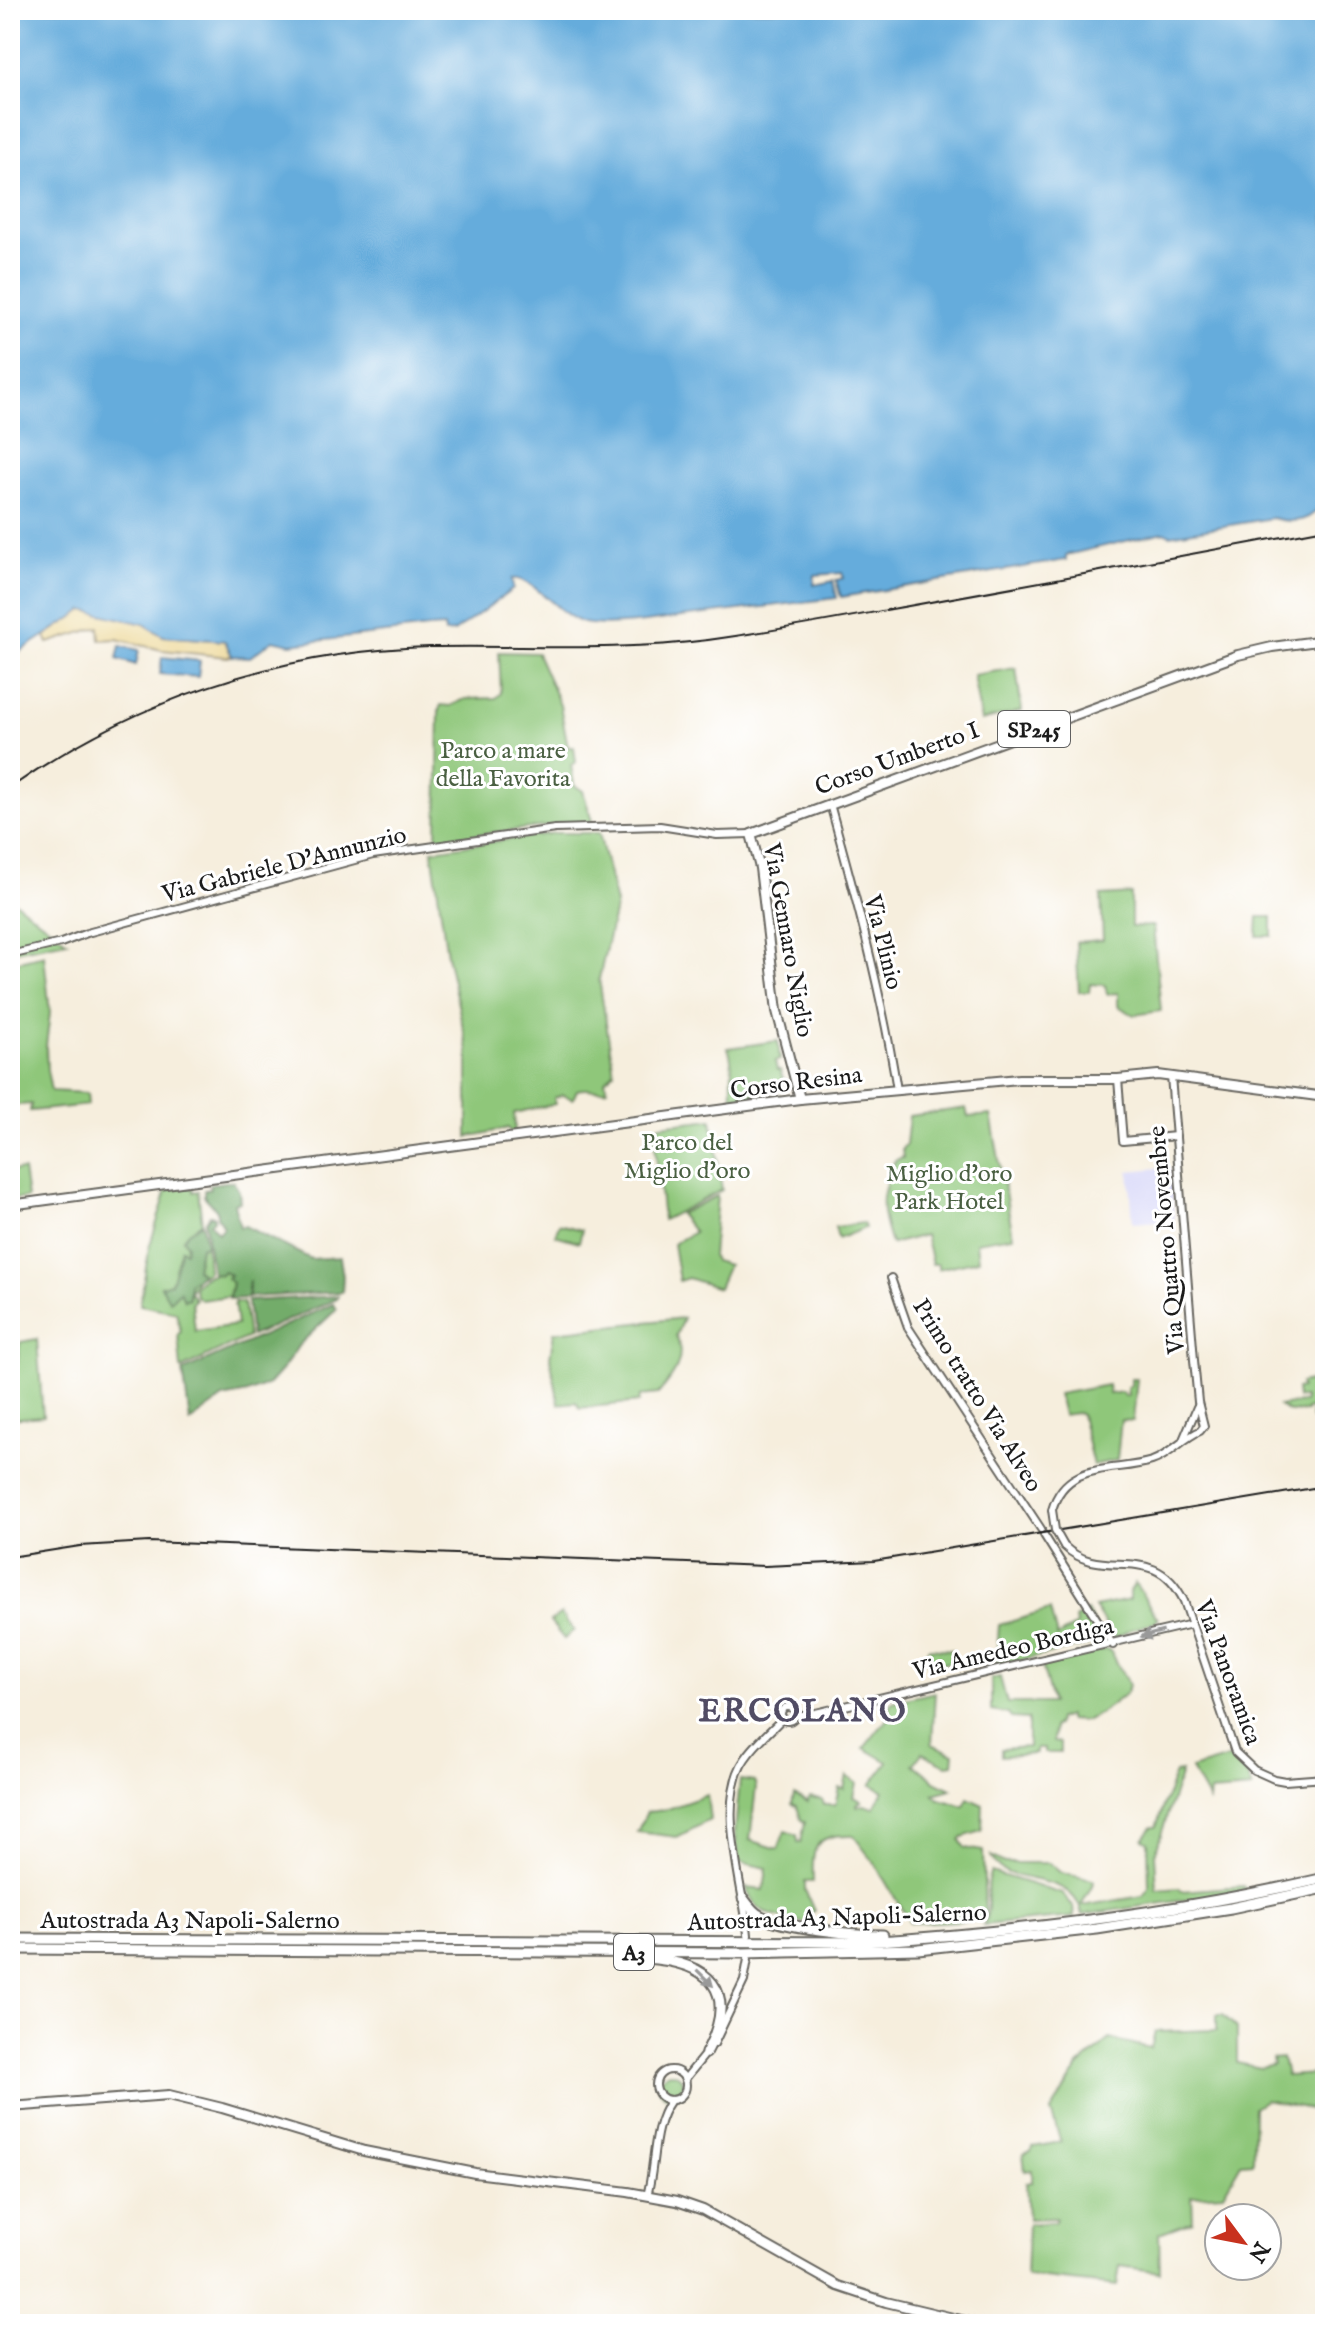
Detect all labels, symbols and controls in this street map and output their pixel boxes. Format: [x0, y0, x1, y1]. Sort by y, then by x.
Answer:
road number: SP245 [998, 711, 1070, 747]
street label: Corso Umberto I [811, 715, 984, 804]
park label: Parco a mare della Favorita [436, 736, 571, 795]
street label: Via Gabriele D'Annunzio [158, 820, 410, 911]
street label: Via Gennaro Niglio [755, 840, 820, 1040]
street label: Via Plinio [856, 891, 909, 993]
street label: Corso Resina [728, 1060, 865, 1107]
street label: Via Quattro Novembre [1142, 1124, 1193, 1356]
park label: Parco del Miglio d'oro [624, 1128, 750, 1187]
park label: Miglio d'oro Park Hotel [886, 1159, 1012, 1218]
street label: Primo tratto Via Alveo [905, 1293, 1049, 1498]
street label: Via Panoramica [1187, 1595, 1268, 1750]
street label: Via Amedeo Bordiga [909, 1611, 1118, 1688]
one-way arrow [1140, 1629, 1165, 1641]
district label: ERCOLANO [699, 1692, 908, 1733]
street label: Autostrada A3 Napoli-Salerno [686, 1898, 987, 1939]
street label: Autostrada A3 Napoli-Salerno [39, 1906, 340, 1937]
road number: A3 [614, 1934, 654, 1970]
one-way arrow [695, 1968, 714, 1987]
north arrow [1203, 2202, 1283, 2282]
text: N [1241, 2235, 1276, 2267]

